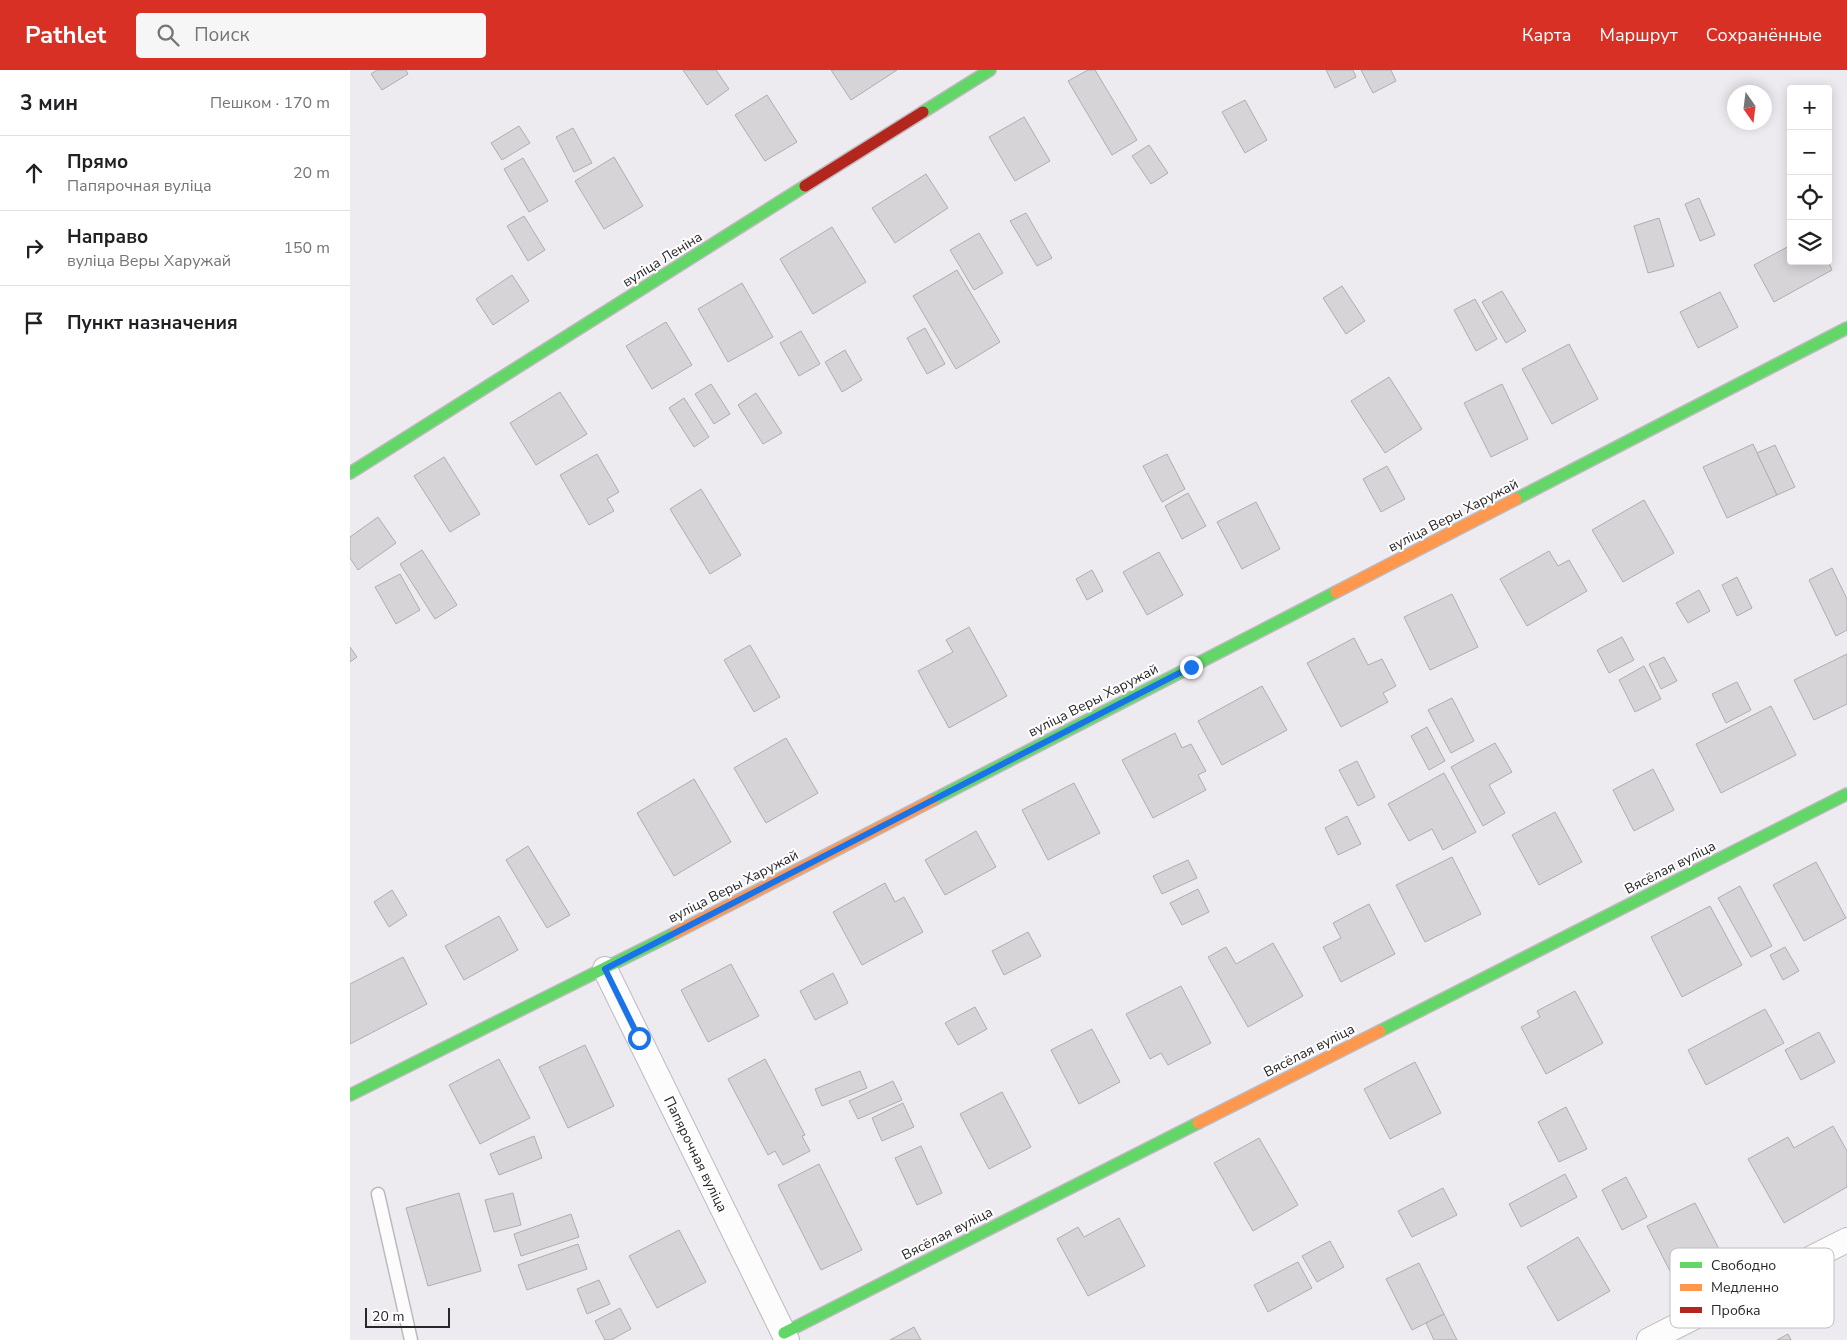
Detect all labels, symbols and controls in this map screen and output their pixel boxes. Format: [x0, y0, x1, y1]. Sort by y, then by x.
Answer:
search box [136, 13, 486, 58]
text: Pathlet [25, 19, 106, 51]
icon: search [154, 21, 182, 49]
text: Поиск [194, 22, 249, 48]
text: Карта [1522, 23, 1572, 47]
text: Маршрут [1600, 23, 1678, 47]
text: Сохранённые [1706, 23, 1822, 47]
north arrow [1727, 85, 1772, 130]
map controls [1787, 85, 1832, 265]
button: + [1787, 85, 1832, 130]
text: 3 мин [20, 89, 78, 117]
text: Пешком · 170 m [210, 92, 330, 114]
button: − [1787, 130, 1832, 175]
text: Прямо [67, 149, 128, 175]
icon: ahead [20, 159, 48, 187]
text: 20 m [293, 162, 330, 184]
text: Папярочная вуліца [67, 175, 212, 197]
button: locate [1787, 175, 1832, 220]
button: layers [1787, 220, 1832, 265]
text: Направо [67, 224, 148, 250]
street label: вуліца Леніна [619, 227, 706, 292]
icon: right [20, 234, 48, 262]
text: 150 m [283, 237, 330, 259]
text: вуліца Веры Харужай [67, 250, 231, 272]
icon: arrive [20, 309, 48, 337]
text: Пункт назначения [67, 310, 238, 336]
street label: вуліца Веры Харужай [1385, 474, 1522, 557]
route end [1180, 656, 1203, 679]
street label: вуліца Веры Харужай [1025, 659, 1162, 742]
street label: Вясёлая вуліца [1621, 836, 1719, 899]
street label: вуліца Веры Харужай [665, 845, 802, 928]
street label: Вясёлая вуліца [1260, 1019, 1358, 1082]
route start [628, 1027, 651, 1050]
street label: Папярочная вуліца [659, 1093, 732, 1215]
street label: Вясёлая вуліца [898, 1202, 996, 1265]
legend [1670, 1248, 1834, 1328]
text: Свободно [1711, 1256, 1776, 1275]
text: Медленно [1711, 1278, 1779, 1297]
text: Пробка [1711, 1301, 1761, 1320]
scale bar [365, 1305, 450, 1328]
text: 20 m [372, 1307, 404, 1326]

